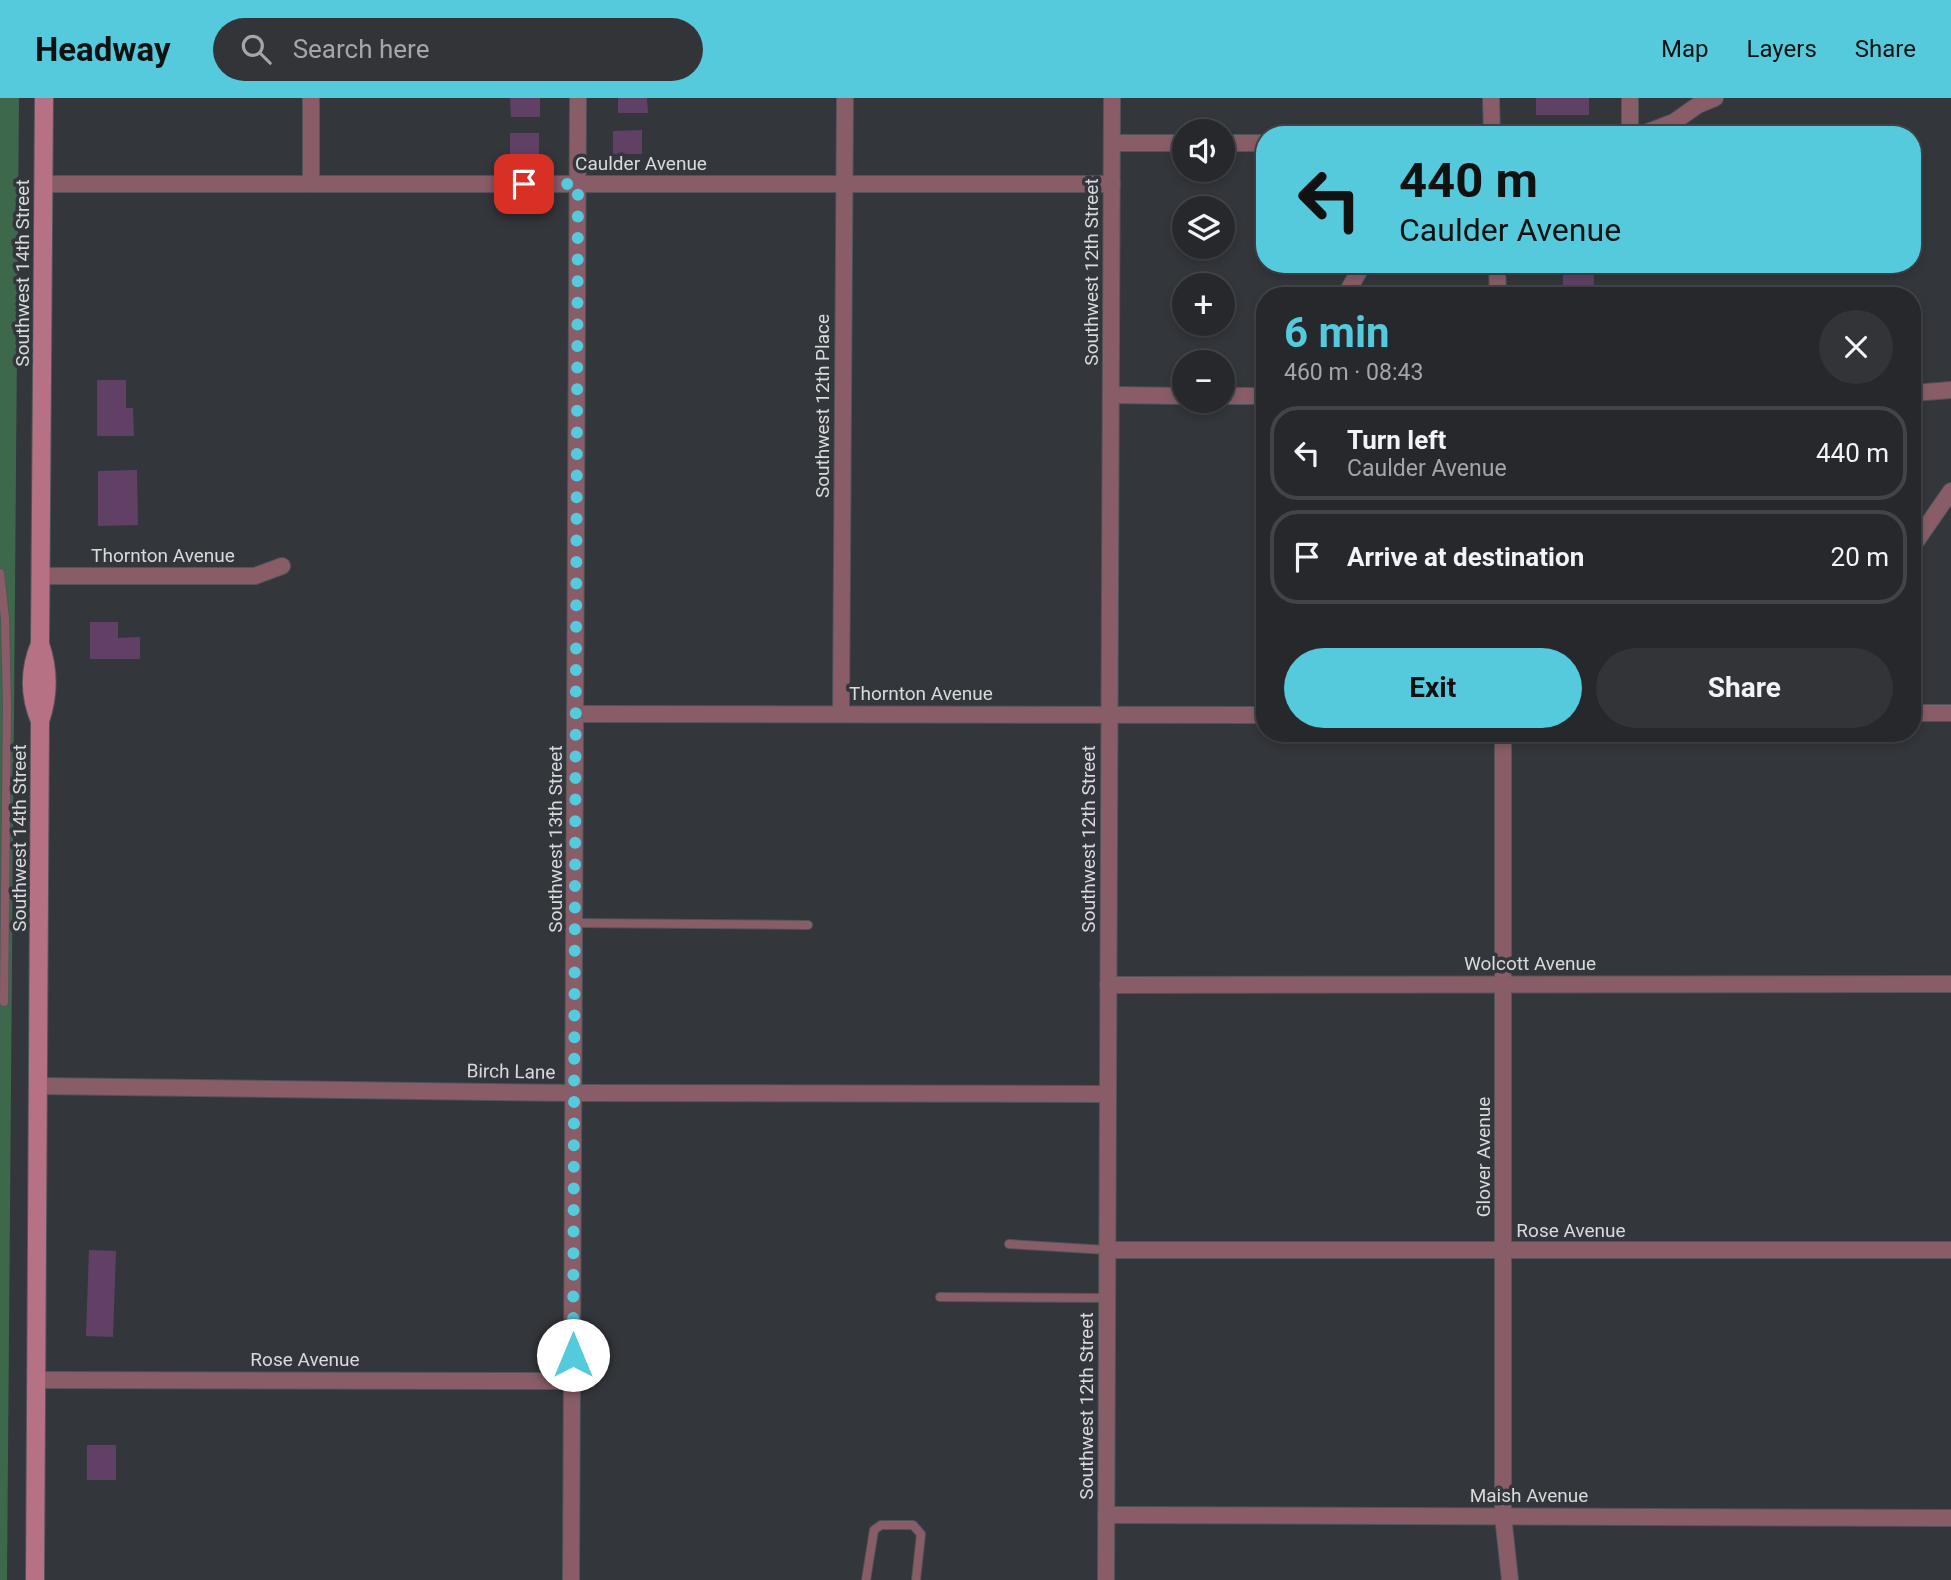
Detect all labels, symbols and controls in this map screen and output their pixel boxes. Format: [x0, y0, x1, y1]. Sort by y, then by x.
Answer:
search box [213, 18, 703, 81]
text: Headway [35, 30, 171, 69]
icon: search [237, 30, 275, 68]
text: Search here [293, 34, 429, 64]
text: Map [1661, 35, 1709, 63]
text: Layers [1747, 35, 1817, 63]
text: Share [1855, 35, 1916, 63]
map controls [1172, 119, 1235, 413]
button: sound [1172, 119, 1235, 182]
street label: Caulder Avenue [575, 152, 707, 175]
text: 440 m [1399, 152, 1538, 209]
pin [494, 154, 554, 214]
icon: left [1284, 154, 1375, 245]
icon: arrive [505, 165, 543, 203]
street label: Southwest 12th Street [1080, 178, 1103, 366]
street label: Southwest 14th Street [11, 179, 34, 367]
button: layers [1172, 196, 1235, 259]
text: Caulder Avenue [1399, 211, 1621, 249]
button: + [1172, 273, 1235, 336]
text: 6 min [1284, 308, 1390, 357]
button: close [1819, 310, 1893, 384]
street label: Southwest 12th Place [811, 314, 834, 498]
button: − [1172, 350, 1235, 413]
text: 460 m · 08:43 [1284, 359, 1423, 386]
text: Turn left [1347, 425, 1446, 455]
icon: left [1288, 434, 1326, 472]
text: 440 m [1816, 438, 1889, 468]
text: Caulder Avenue [1347, 455, 1507, 482]
icon: arrive [1288, 538, 1326, 576]
text: Arrive at destination [1347, 542, 1584, 572]
text: 20 m [1831, 542, 1889, 572]
street label: Thornton Avenue [91, 544, 235, 567]
button: Exit [1284, 648, 1582, 728]
button: Share [1596, 648, 1893, 728]
street label: Thornton Avenue [849, 682, 993, 705]
street label: Southwest 14th Street [8, 744, 31, 932]
street label: Southwest 13th Street [544, 745, 567, 933]
street label: Southwest 12th Street [1077, 745, 1100, 933]
street label: Wolcott Avenue [1464, 952, 1596, 975]
street label: Birch Lane [466, 1059, 556, 1084]
street label: Glover Avenue [1472, 1097, 1495, 1217]
street label: Rose Avenue [1516, 1219, 1626, 1242]
street label: Southwest 12th Street [1075, 1312, 1098, 1500]
position arrow [536, 1318, 610, 1392]
street label: Rose Avenue [250, 1348, 360, 1371]
street label: Maish Avenue [1470, 1484, 1588, 1507]

